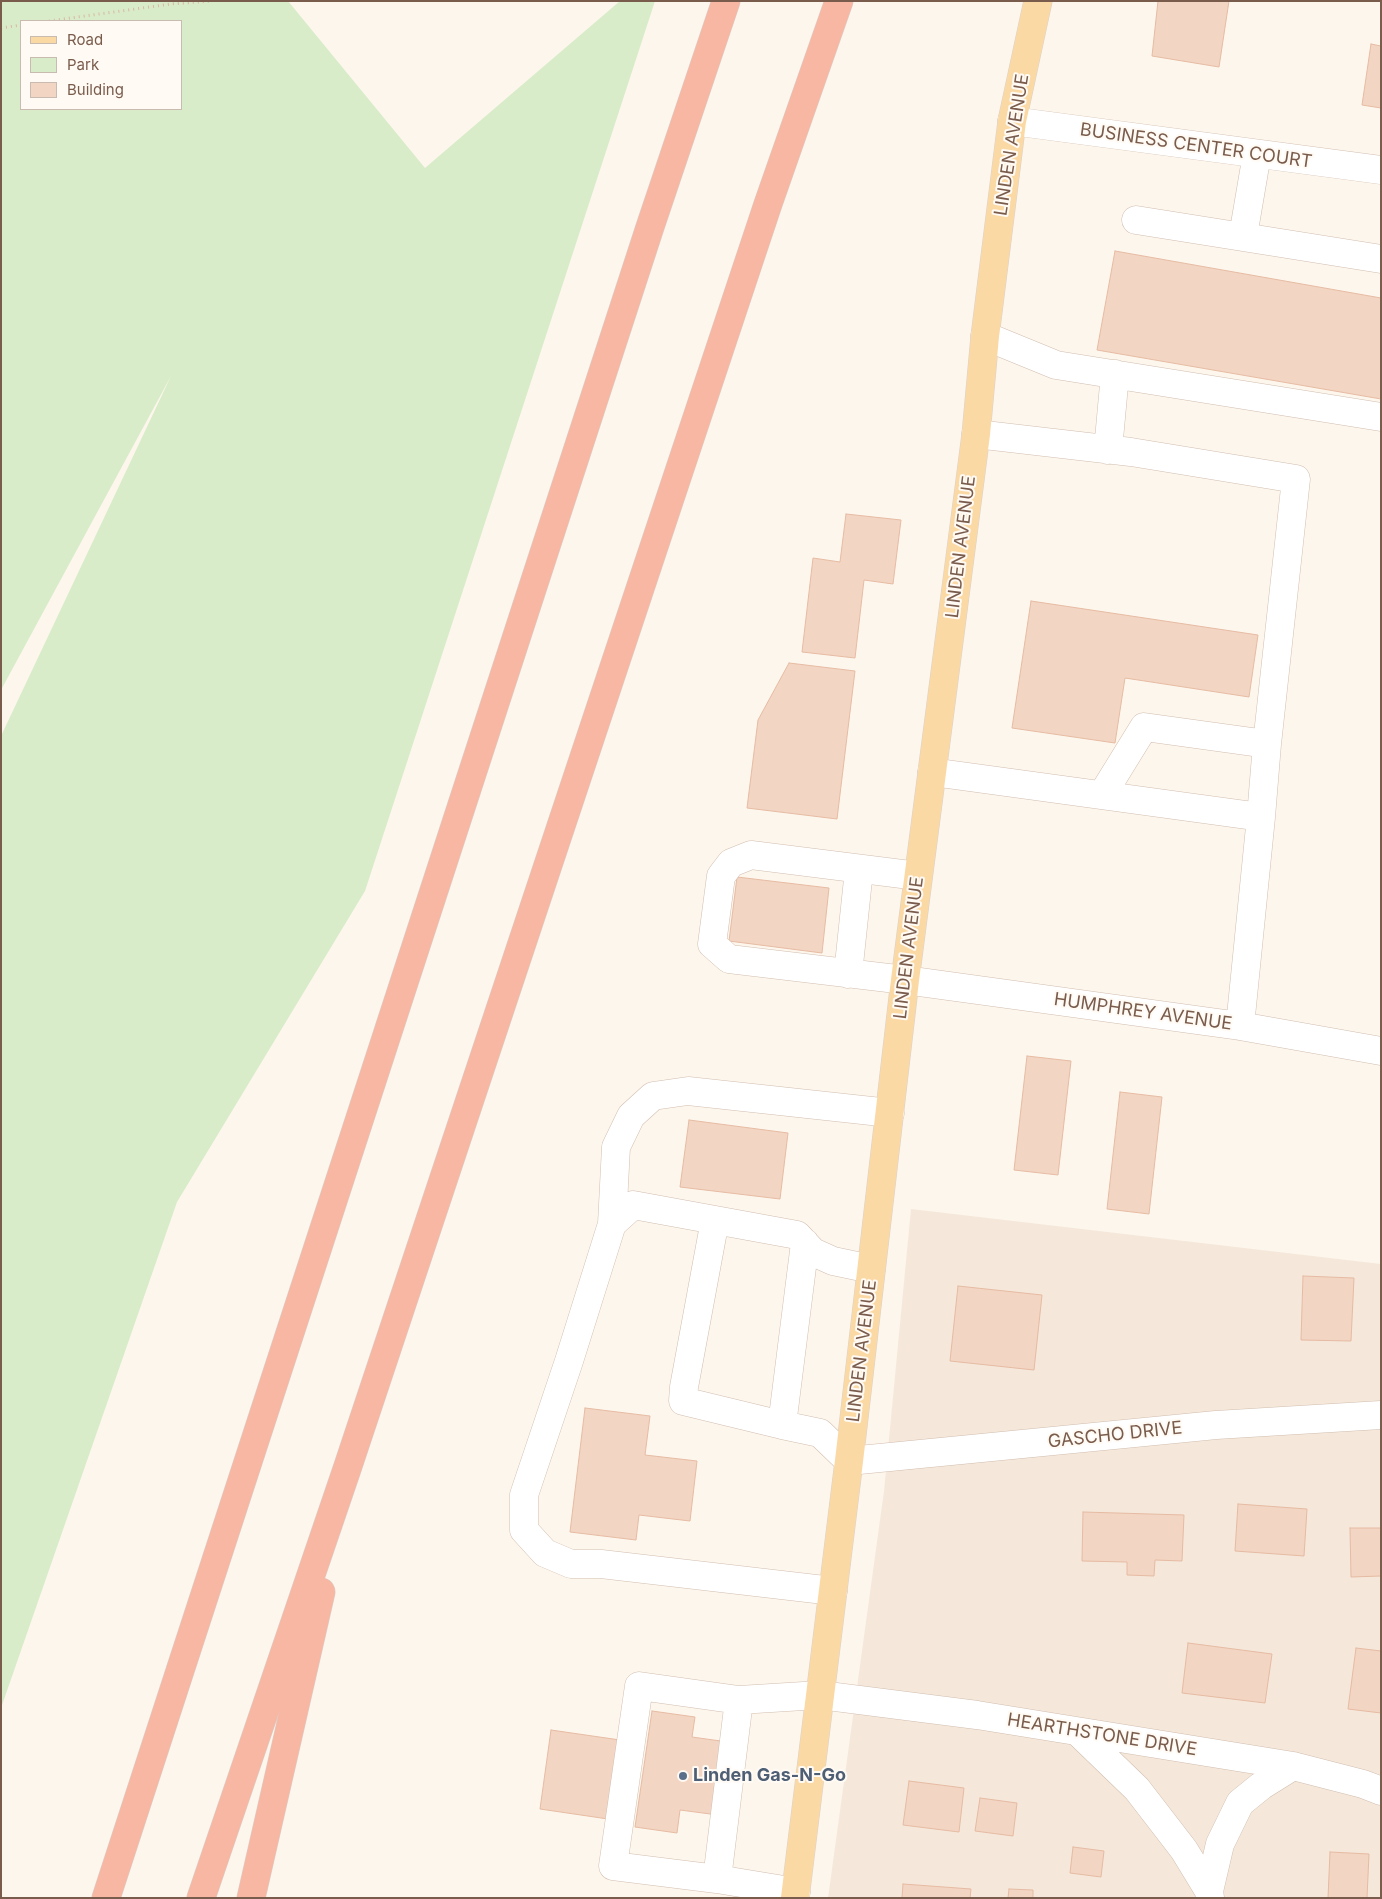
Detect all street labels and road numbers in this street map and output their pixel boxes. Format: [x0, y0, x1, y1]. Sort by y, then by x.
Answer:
street label: LINDEN AVENUE [990, 73, 1034, 217]
street label: BUSINESS CENTER COURT [1079, 119, 1313, 173]
street label: LINDEN AVENUE [942, 475, 980, 619]
street label: LINDEN AVENUE [890, 876, 928, 1020]
street label: HUMPHREY AVENUE [1052, 989, 1234, 1035]
street label: LINDEN AVENUE [843, 1279, 881, 1423]
street label: GASCHO DRIVE [1047, 1417, 1183, 1453]
street label: HEARTHSTONE DRIVE [1006, 1709, 1198, 1761]

